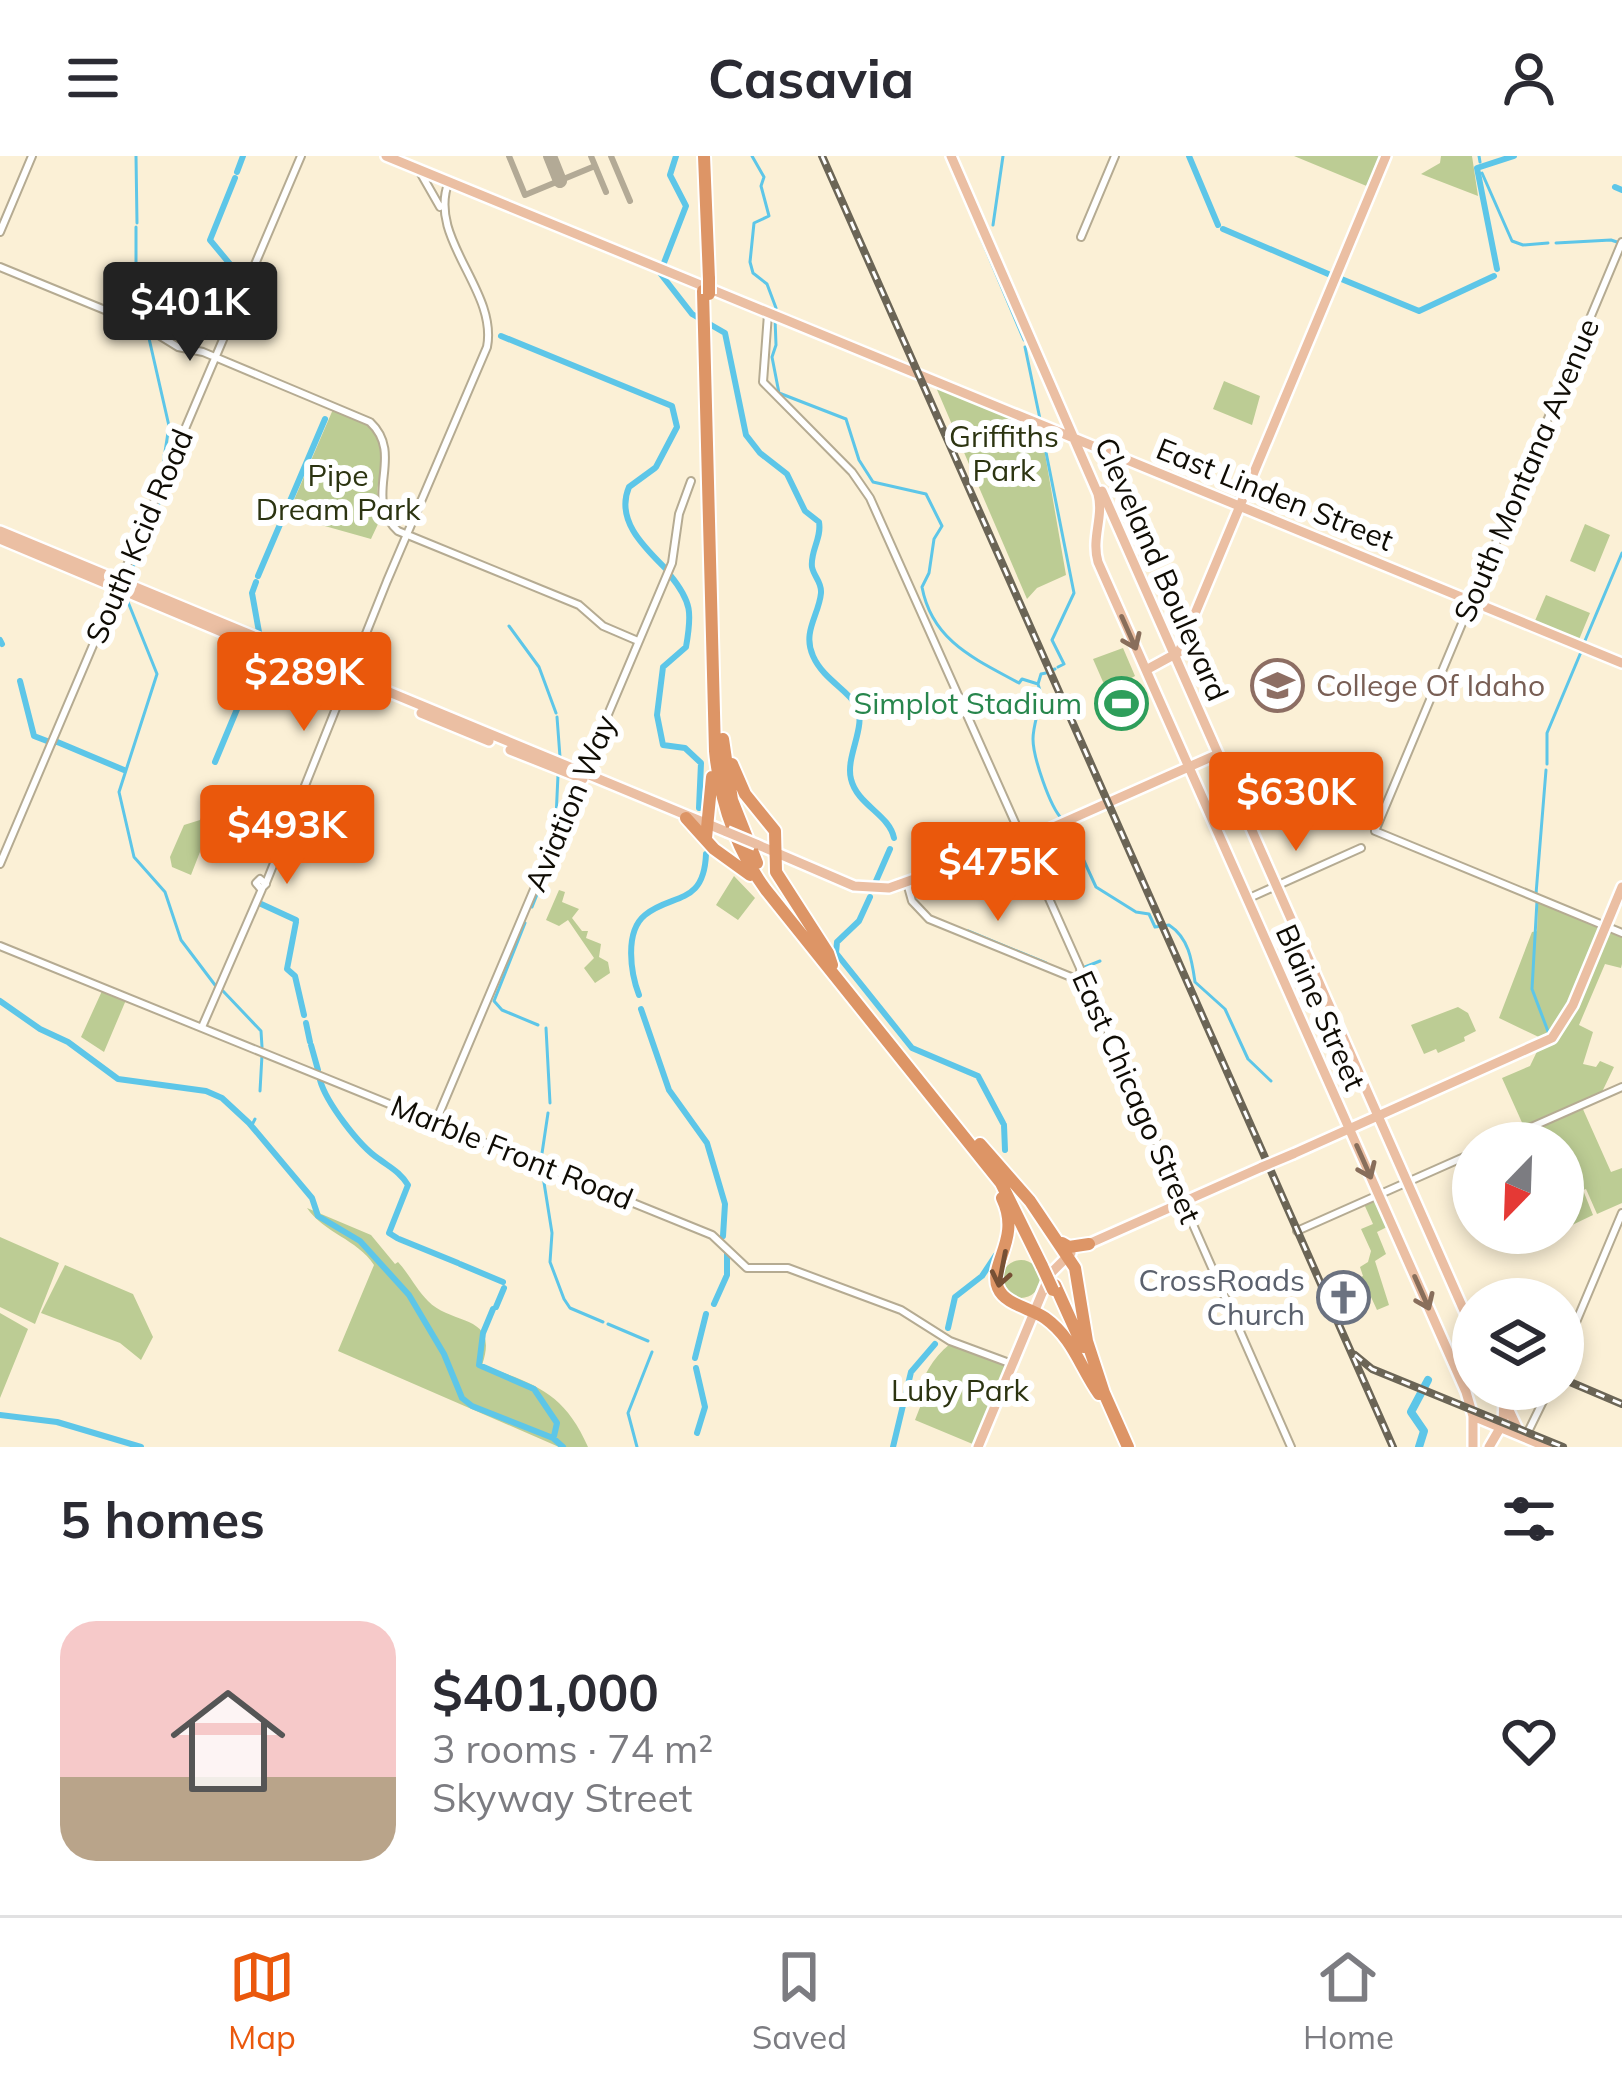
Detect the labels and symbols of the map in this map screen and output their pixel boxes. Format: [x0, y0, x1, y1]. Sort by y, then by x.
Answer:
pin: $401K [106, 262, 274, 364]
street label: South Montana Avenue [1445, 313, 1607, 627]
park label: Griffiths Park [949, 417, 1059, 489]
street label: South Kcid Road [77, 423, 201, 649]
street label: East Linden Street [1151, 429, 1399, 559]
street label: Cleveland Boulevard [1087, 431, 1237, 707]
park label: Pipe Dream Park [256, 456, 421, 528]
one-way arrow [1120, 614, 1142, 650]
pin: $289K [220, 632, 388, 734]
school or university icon: College Of Idaho [1249, 657, 1305, 713]
place label: College Of Idaho [1316, 666, 1545, 704]
sports icon: Simplot Stadium [1093, 675, 1149, 731]
place label: Simplot Stadium [853, 684, 1082, 722]
street label: Aviation Way [516, 709, 624, 897]
pin: $630K [1212, 752, 1380, 854]
pin: $493K [203, 785, 371, 887]
pin: $475K [914, 822, 1082, 924]
street label: Blaine Street [1268, 918, 1374, 1096]
street label: East Chicago Street [1064, 965, 1210, 1229]
street label: Marble Front Road [385, 1086, 639, 1218]
north arrow [1452, 1122, 1584, 1254]
one-way arrow [1354, 1143, 1376, 1179]
one-way arrow [990, 1249, 1012, 1288]
place label: CrossRoads Church [1138, 1261, 1305, 1333]
church icon: CrossRoads Church [1316, 1269, 1372, 1325]
one-way arrow [1412, 1275, 1434, 1311]
park label: Luby Park [891, 1371, 1030, 1409]

